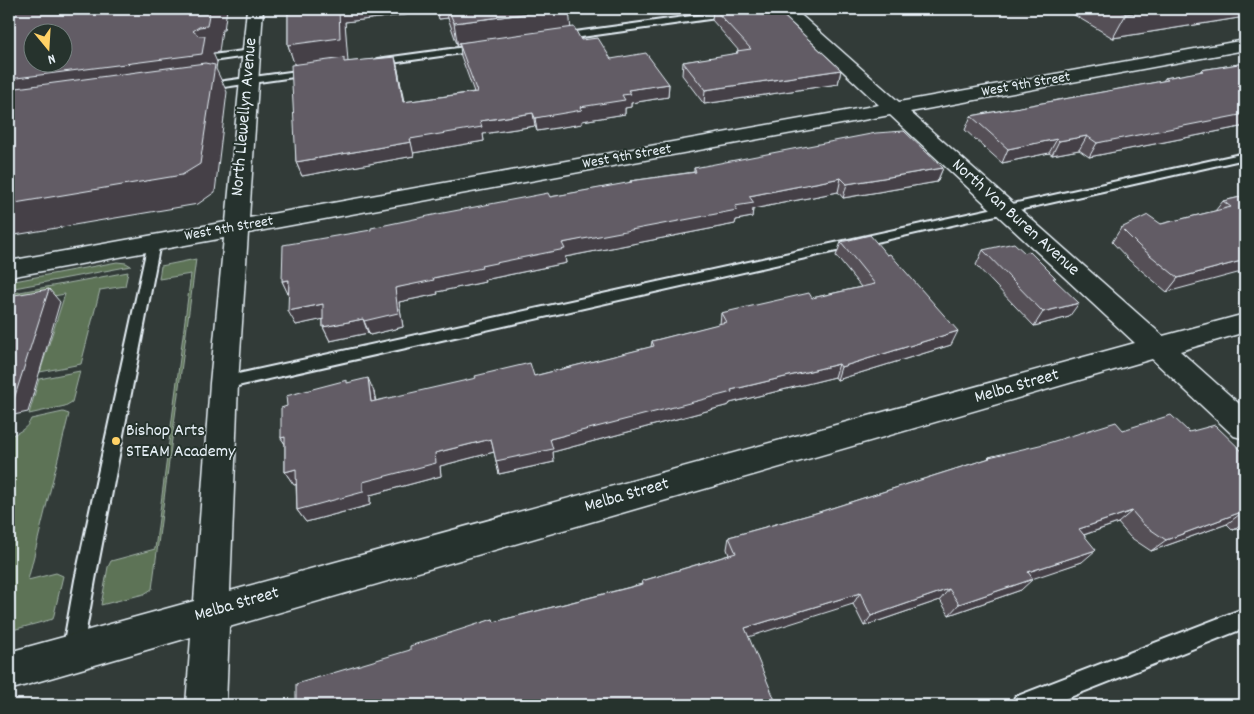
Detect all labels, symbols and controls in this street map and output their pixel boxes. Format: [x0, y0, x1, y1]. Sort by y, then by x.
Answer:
north arrow [22, 22, 72, 72]
street label: North Llewellyn Avenue [226, 37, 264, 197]
text: N [45, 48, 58, 69]
street label: West 9th Street [980, 66, 1073, 104]
street label: West 9th Street [581, 138, 674, 176]
street label: North Van Buren Avenue [945, 154, 1085, 282]
street label: West 9th Street [183, 210, 276, 248]
street label: Melba Street [972, 363, 1063, 411]
place label: Bishop Arts STEAM Academy [126, 419, 236, 465]
marker: Bishop Arts STEAM Academy [110, 435, 122, 447]
street label: Melba Street [582, 472, 673, 520]
street label: Melba Street [192, 581, 283, 629]

